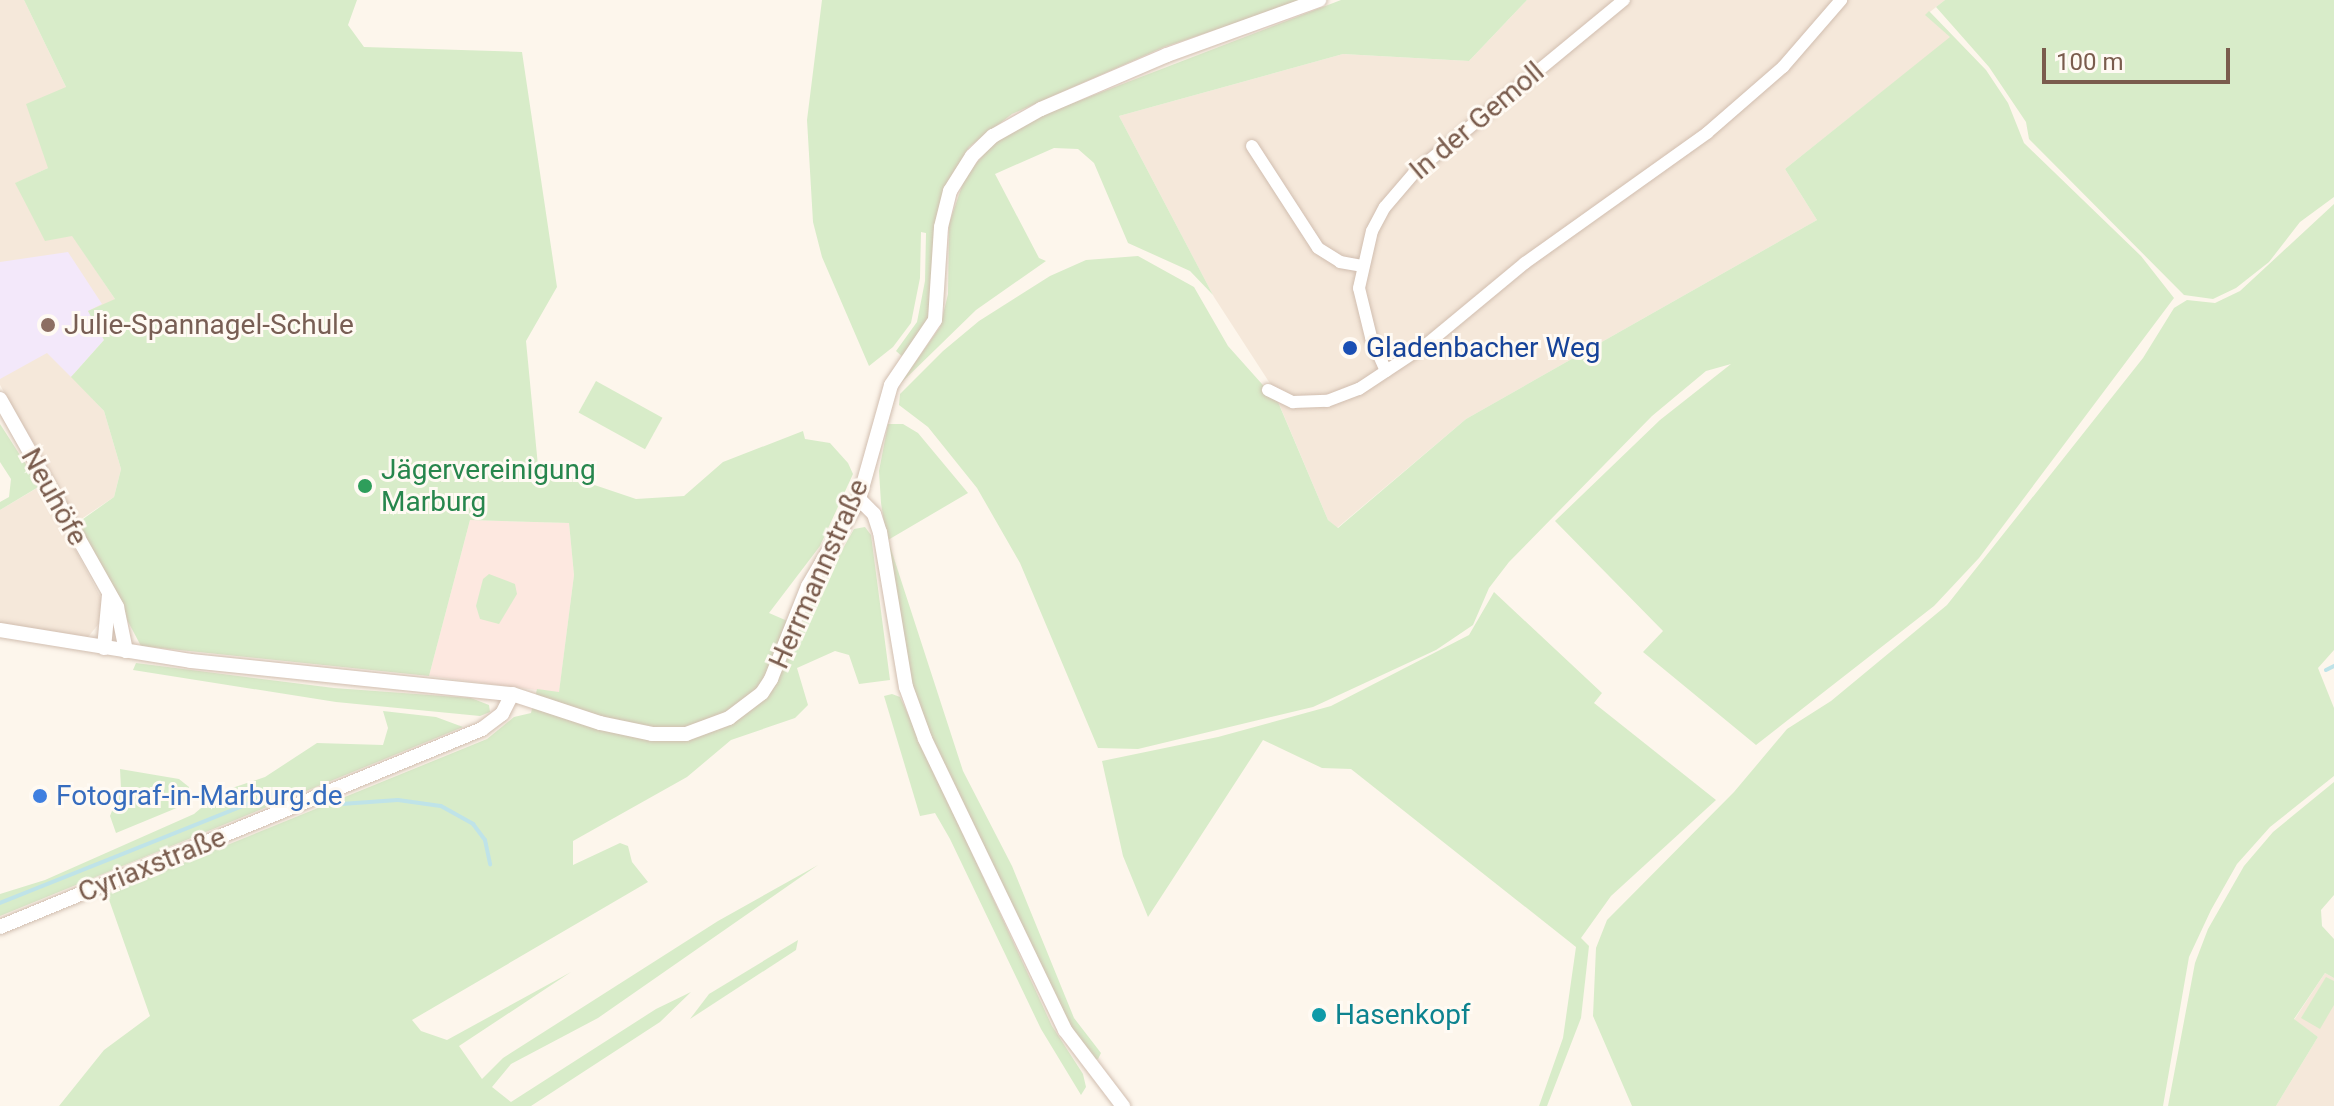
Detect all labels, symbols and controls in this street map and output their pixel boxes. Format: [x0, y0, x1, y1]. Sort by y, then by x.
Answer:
scale bar [2046, 32, 2234, 82]
text: 100 m [2056, 48, 2123, 76]
street label: In der Gemoll [1403, 55, 1551, 187]
place label: Julie-Spannagel-Schule [64, 308, 354, 342]
marker: Julie-Spannagel-Schule [39, 316, 57, 334]
place label: Gladenbacher Weg [1366, 331, 1601, 365]
marker: Gladenbacher Weg [1341, 339, 1359, 357]
street label: Neuhöfe [14, 443, 94, 551]
place label: Jägervereinigung Marburg [381, 453, 596, 519]
street label: Herrmannstraße [762, 474, 876, 674]
marker: Jägervereinigung Marburg [356, 477, 374, 495]
place label: Fotograf-in-Marburg.de [56, 779, 343, 813]
marker: Fotograf-in-Marburg.de [31, 787, 49, 805]
street label: Cyriaxstraße [73, 820, 231, 910]
place label: Hasenkopf [1335, 998, 1471, 1032]
marker: Hasenkopf [1310, 1006, 1328, 1024]

